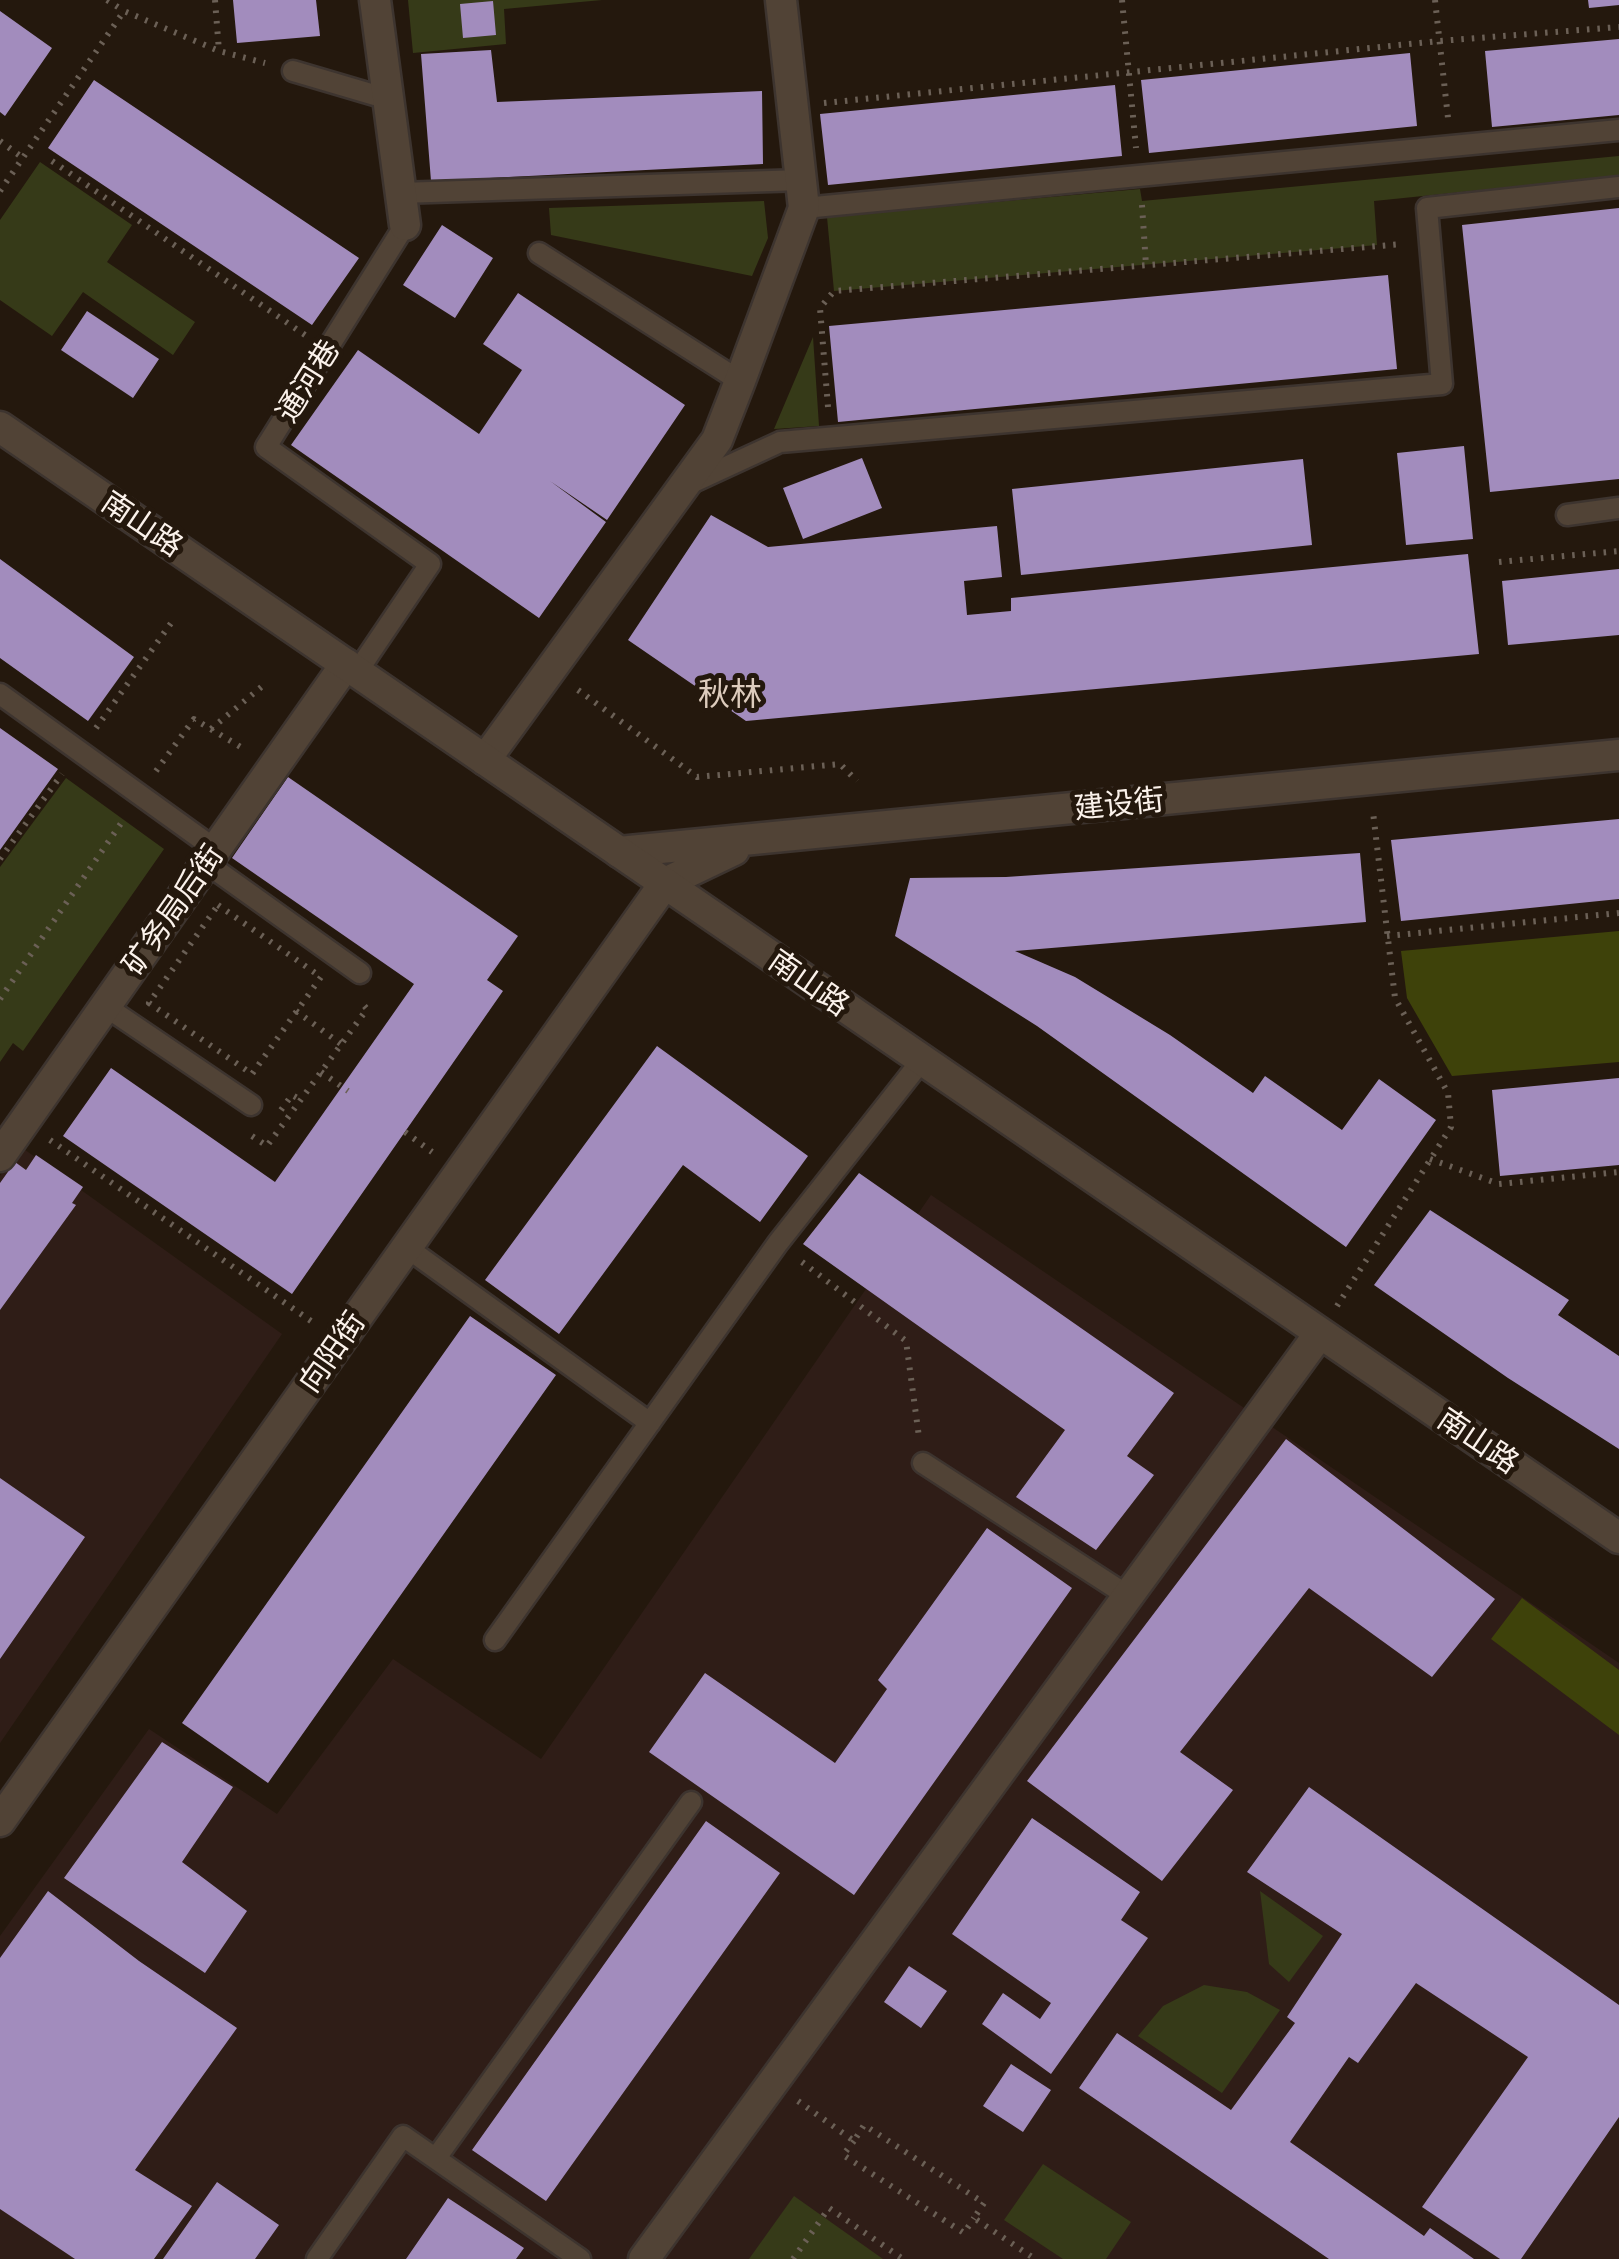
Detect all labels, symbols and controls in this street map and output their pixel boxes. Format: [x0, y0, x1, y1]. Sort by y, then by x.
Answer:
street label: 通河巷 [269, 333, 347, 429]
street label: 南山路 [95, 484, 189, 564]
district label: 秋林 [698, 675, 762, 713]
street label: 建设街 [1072, 781, 1166, 827]
street label: 矿务局后街 [115, 838, 231, 982]
street label: 南山路 [762, 942, 856, 1024]
street label: 向阳街 [291, 1305, 373, 1399]
street label: 南山路 [1431, 1401, 1525, 1481]

